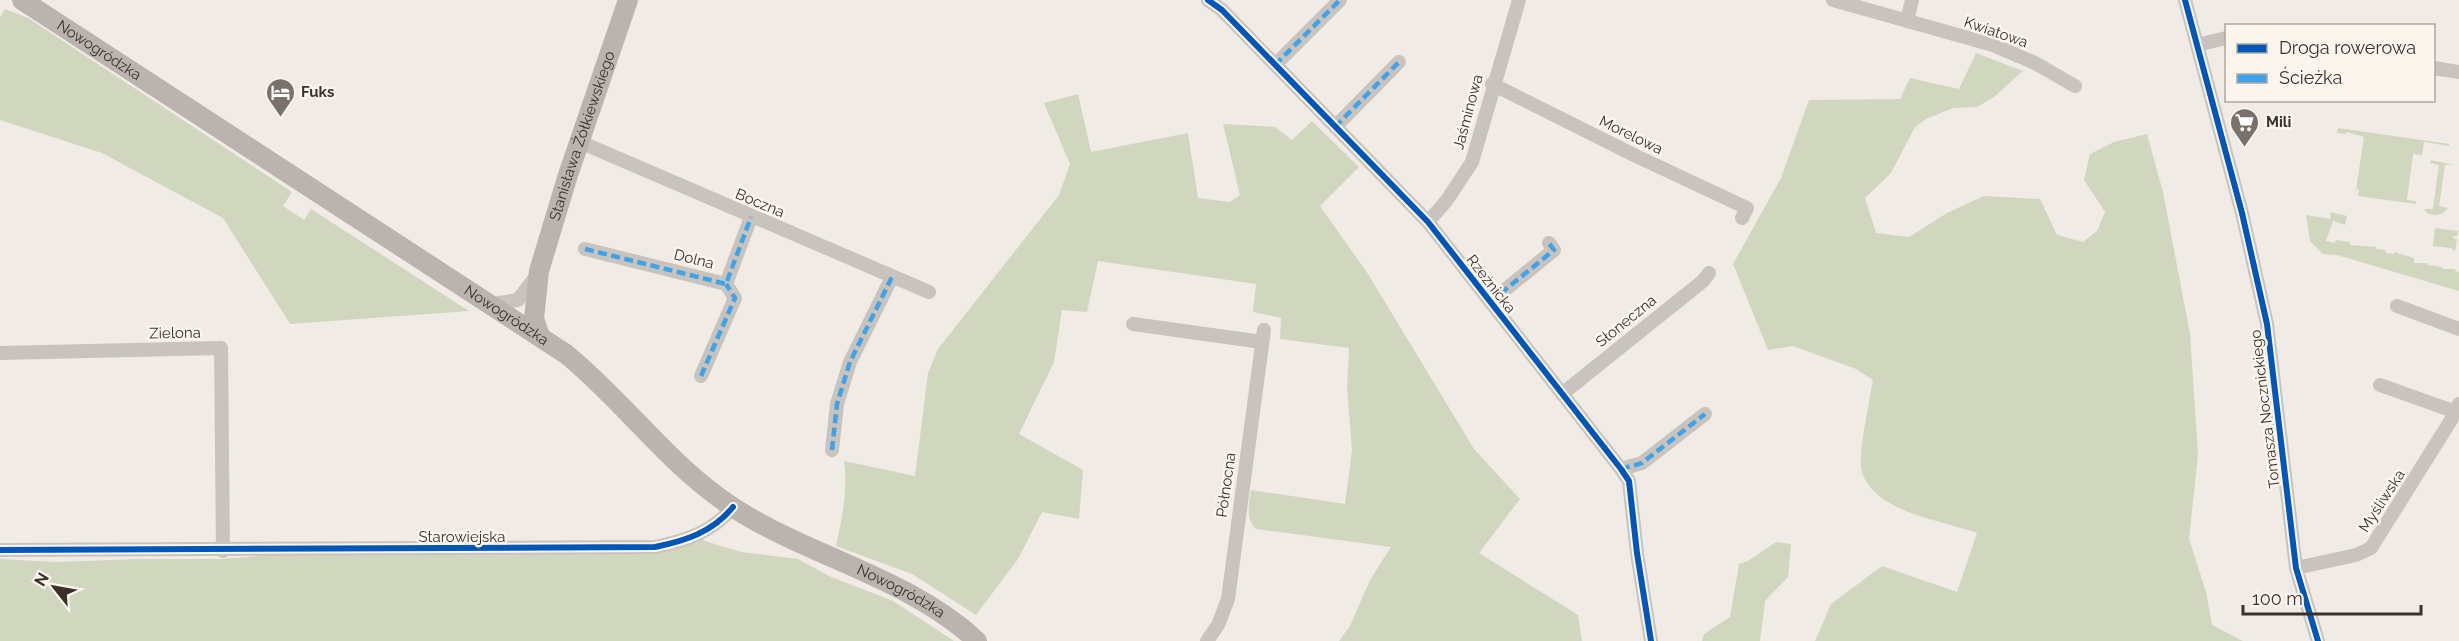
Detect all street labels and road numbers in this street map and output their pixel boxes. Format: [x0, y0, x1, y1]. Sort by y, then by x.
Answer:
street label: Kwiatowa [1962, 13, 2030, 51]
street label: Nowogródzka [54, 16, 145, 84]
street label: Stanisława Żółkiewskiego [546, 49, 619, 223]
street label: Jaśminowa [1449, 72, 1487, 152]
street label: Morelowa [1596, 112, 1666, 158]
street label: Boczna [733, 185, 787, 221]
street label: Dolna [672, 245, 716, 273]
street label: Rzeźnicka [1463, 251, 1519, 317]
street label: Nowogródzka [461, 281, 552, 349]
street label: Słoneczna [1592, 291, 1660, 351]
street label: Zielona [149, 324, 201, 342]
street label: Tomasza Nocznickiego [2246, 329, 2284, 489]
street label: Północna [1213, 451, 1239, 519]
street label: Myśliwska [2355, 466, 2409, 536]
street label: Starowiejska [419, 528, 505, 546]
street label: Nowogródzka [854, 561, 948, 622]

